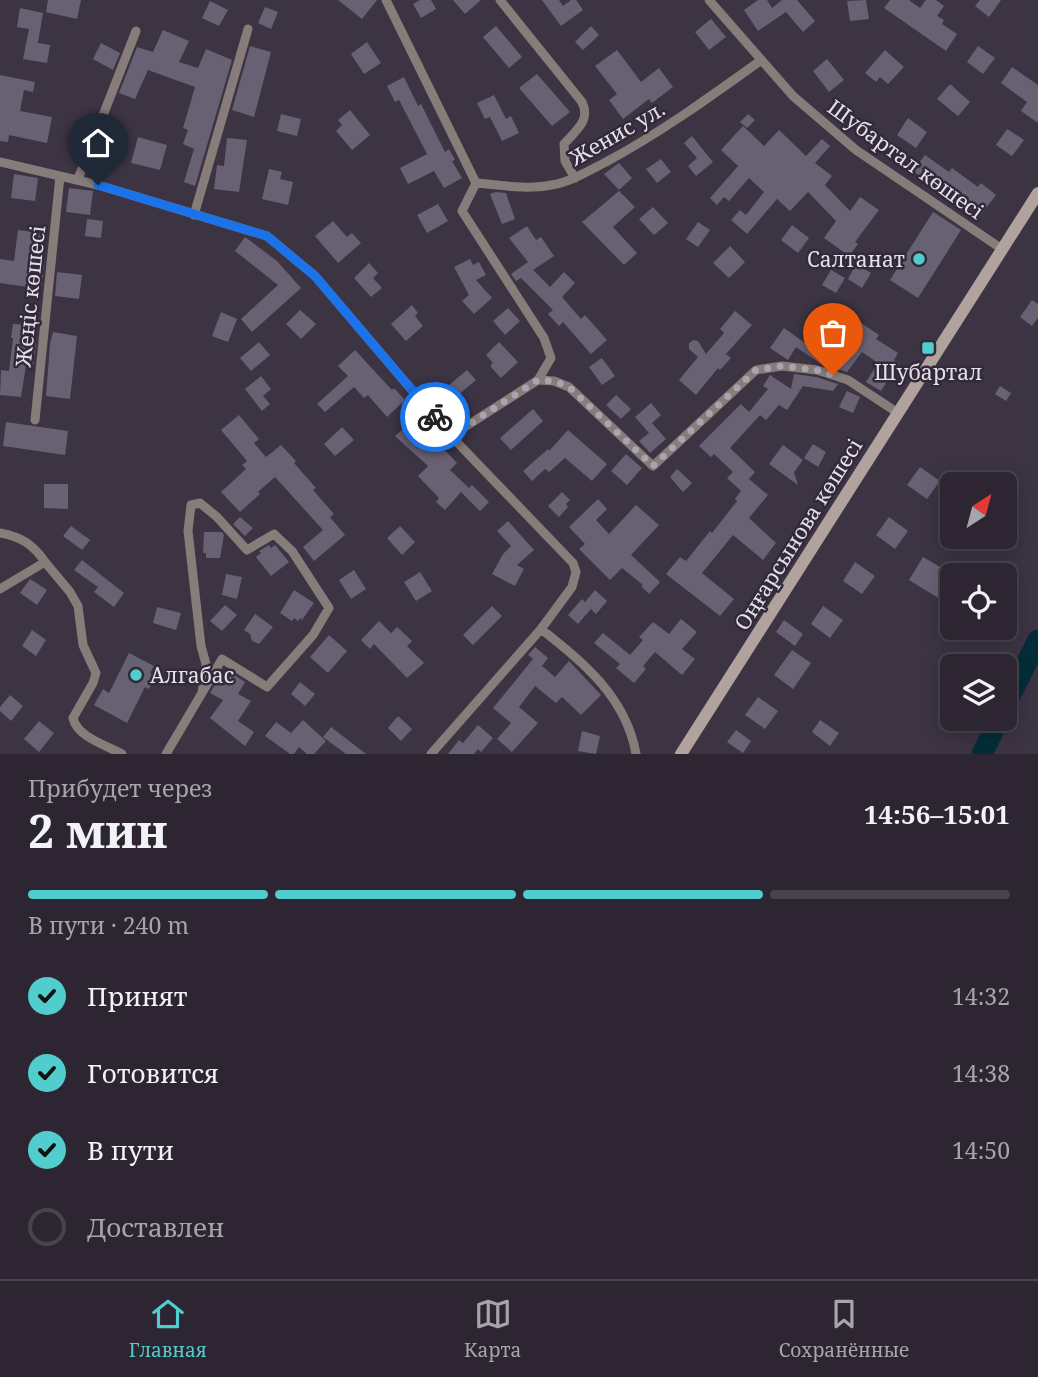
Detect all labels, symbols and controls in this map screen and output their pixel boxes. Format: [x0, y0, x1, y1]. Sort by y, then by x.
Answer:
street label: Шубартал көшесі [822, 93, 990, 225]
street label: Женис ул. [563, 94, 670, 172]
pin [68, 113, 128, 185]
icon: home [79, 124, 117, 162]
street label: Жеңіс көшесі [9, 224, 51, 369]
place label: Салтанат [807, 245, 905, 273]
marker: Салтанат [911, 251, 927, 267]
pin [803, 303, 863, 375]
icon: bag [814, 314, 852, 352]
marker: Шубартал [920, 340, 936, 356]
place label: Шубартал [874, 358, 982, 386]
courier [400, 382, 470, 452]
icon: bike [416, 398, 454, 436]
street label: Оңғарсынова көшесі [728, 433, 868, 635]
north arrow [940, 472, 1017, 550]
map controls [940, 472, 1017, 731]
button: locate [940, 563, 1017, 640]
button: layers [940, 654, 1017, 731]
place label: Алгабас [150, 661, 234, 689]
marker: Алгабас [128, 667, 144, 683]
text: Прибудет через [28, 772, 212, 804]
text: 14:56–15:01 [864, 796, 1010, 832]
text: 2 мин [28, 799, 167, 861]
text: В пути · 240 m [28, 909, 189, 941]
icon: check [28, 977, 66, 1015]
text: Принят [87, 978, 188, 1014]
text: 14:32 [952, 980, 1010, 1012]
icon: check [28, 1054, 66, 1092]
text: Готовится [87, 1055, 219, 1091]
text: 14:38 [952, 1057, 1010, 1089]
icon: check [28, 1131, 66, 1169]
text: В пути [87, 1132, 174, 1168]
text: 14:50 [952, 1134, 1010, 1166]
text: Доставлен [87, 1209, 224, 1245]
tab: Главная [129, 1295, 207, 1363]
tab: Карта [464, 1295, 521, 1363]
tab: Сохранённые [779, 1295, 909, 1363]

